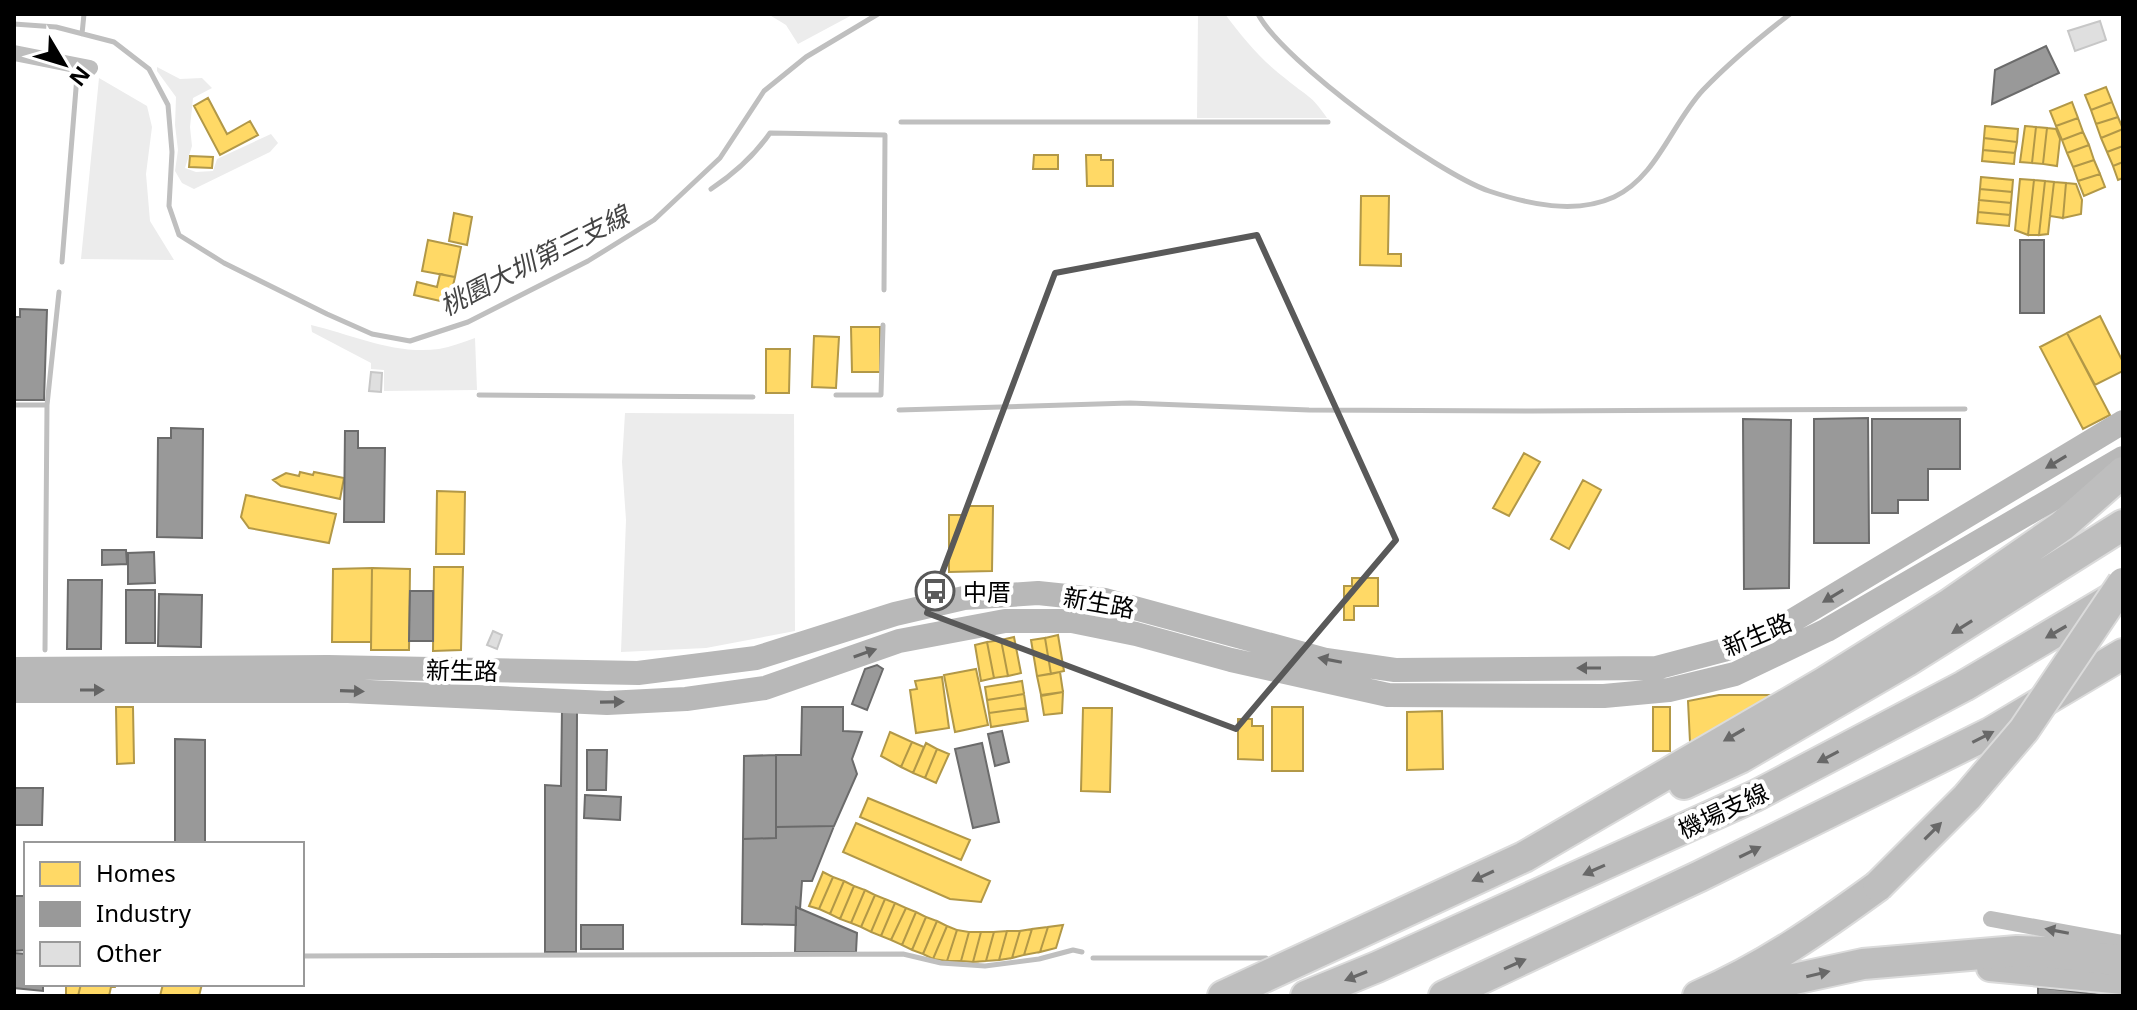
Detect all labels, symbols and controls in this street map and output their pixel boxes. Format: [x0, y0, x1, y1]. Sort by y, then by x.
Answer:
north arrow [24, 24, 104, 104]
text: N [63, 61, 98, 93]
water label: 桃園大圳第三支線 [433, 195, 638, 323]
one-way arrow [2045, 455, 2067, 469]
bus stop icon: 中厝 [914, 570, 956, 612]
place label: 中厝 [963, 575, 1011, 608]
street label: 新生路 [1061, 579, 1137, 625]
one-way arrow [1822, 589, 1844, 603]
street label: 新生路 [1717, 605, 1797, 663]
one-way arrow [1951, 619, 1973, 633]
one-way arrow [2045, 625, 2067, 639]
one-way arrow [853, 647, 877, 659]
street label: 新生路 [426, 653, 498, 687]
one-way arrow [1317, 653, 1342, 666]
one-way arrow [1576, 662, 1601, 674]
one-way arrow [80, 684, 105, 696]
one-way arrow [340, 685, 365, 698]
one-way arrow [600, 696, 625, 708]
one-way arrow [1722, 728, 1745, 742]
one-way arrow [1971, 730, 1994, 743]
one-way arrow [1817, 751, 1840, 764]
street label: 機場支線 [1673, 775, 1773, 845]
one-way arrow [1923, 822, 1942, 841]
legend [24, 842, 304, 986]
one-way arrow [1738, 845, 1761, 859]
text: Homes [96, 856, 176, 889]
one-way arrow [1582, 863, 1606, 876]
one-way arrow [1471, 869, 1494, 883]
text: Industry [96, 896, 192, 929]
one-way arrow [2044, 925, 2069, 937]
text: Other [96, 936, 162, 969]
one-way arrow [1503, 957, 1527, 971]
one-way arrow [1805, 967, 1830, 980]
one-way arrow [1345, 969, 1368, 982]

